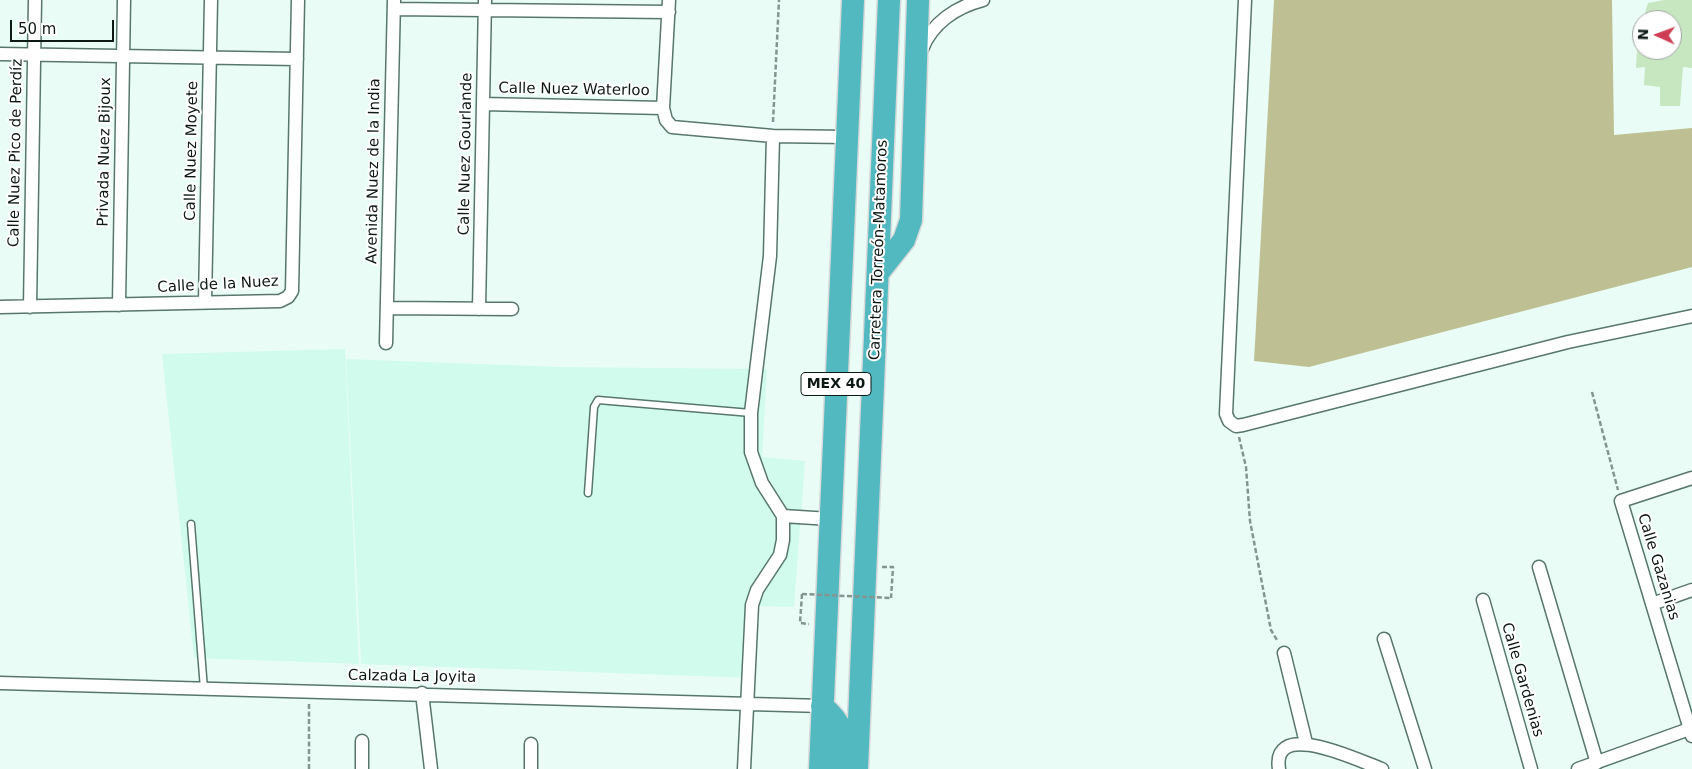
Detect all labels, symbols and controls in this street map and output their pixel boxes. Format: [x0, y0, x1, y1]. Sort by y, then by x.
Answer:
scale bar [12, 10, 116, 42]
north arrow [1632, 10, 1682, 60]
text: 50 m [18, 20, 56, 38]
text: N [1635, 28, 1651, 41]
street label: Calle Nuez Pico de Perdíz [5, 59, 27, 247]
street label: Calle Nuez Gourlande [456, 73, 476, 235]
street label: Privada Nuez Bijoux [95, 77, 115, 227]
street label: Avenida Nuez de la India [363, 78, 385, 264]
street label: Calle Nuez Waterloo [498, 80, 650, 100]
street label: Calle Nuez Moyete [182, 81, 202, 221]
street label: Carretera Torreón-Matamoros [866, 139, 892, 361]
street label: Calle de la Nuez [157, 273, 279, 297]
road number: MEX 40 [801, 372, 871, 396]
street label: Calle Gazanias [1633, 512, 1683, 622]
street label: Calle Gardenias [1497, 621, 1547, 739]
street label: Calzada La Joyita [348, 667, 476, 687]

